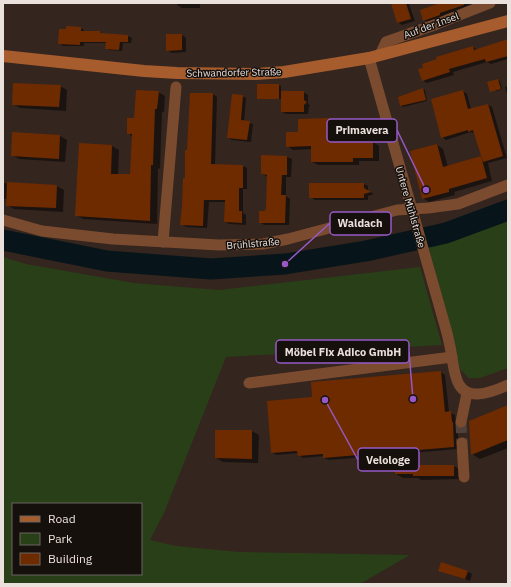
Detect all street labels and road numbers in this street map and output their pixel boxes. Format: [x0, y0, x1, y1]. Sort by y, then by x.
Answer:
street label: Auf der Insel [402, 9, 461, 41]
street label: Schwandorfer Straße [186, 65, 282, 80]
street label: Untere Mühlstraße [393, 165, 429, 250]
street label: Brühlstraße [226, 235, 281, 252]

